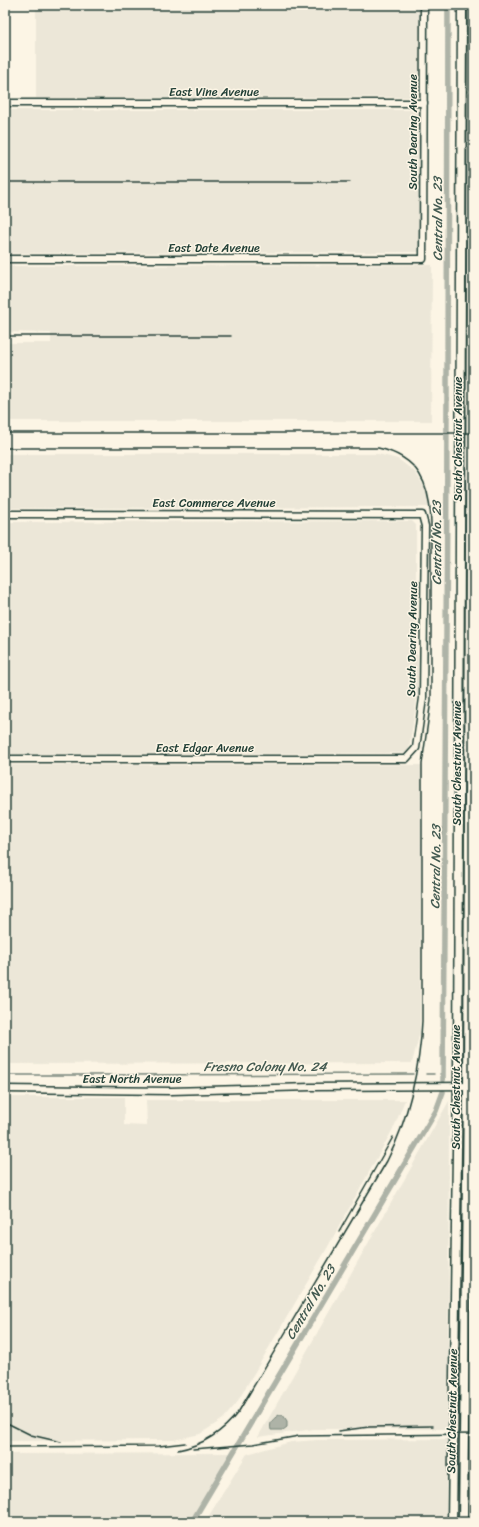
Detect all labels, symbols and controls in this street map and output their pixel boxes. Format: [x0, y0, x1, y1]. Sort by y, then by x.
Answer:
street label: South Dearing Avenue [402, 74, 424, 190]
street label: East Vine Avenue [169, 81, 259, 103]
water label: Central No. 23 [426, 175, 449, 261]
street label: East Date Avenue [168, 237, 260, 259]
street label: South Chestnut Avenue [447, 376, 469, 502]
street label: East Commerce Avenue [152, 492, 276, 514]
water label: Central No. 23 [425, 499, 448, 585]
street label: South Dearing Avenue [400, 581, 424, 697]
street label: South Chestnut Avenue [446, 700, 468, 826]
street label: East Edgar Avenue [156, 737, 254, 759]
water label: Central No. 23 [423, 823, 448, 909]
street label: South Chestnut Avenue [445, 1024, 467, 1150]
water label: Fresno Colony No. 24 [204, 1055, 328, 1078]
street label: East North Avenue [83, 1068, 182, 1090]
water label: Central No. 23 [279, 1259, 343, 1344]
street label: South Chestnut Avenue [440, 1348, 464, 1474]

